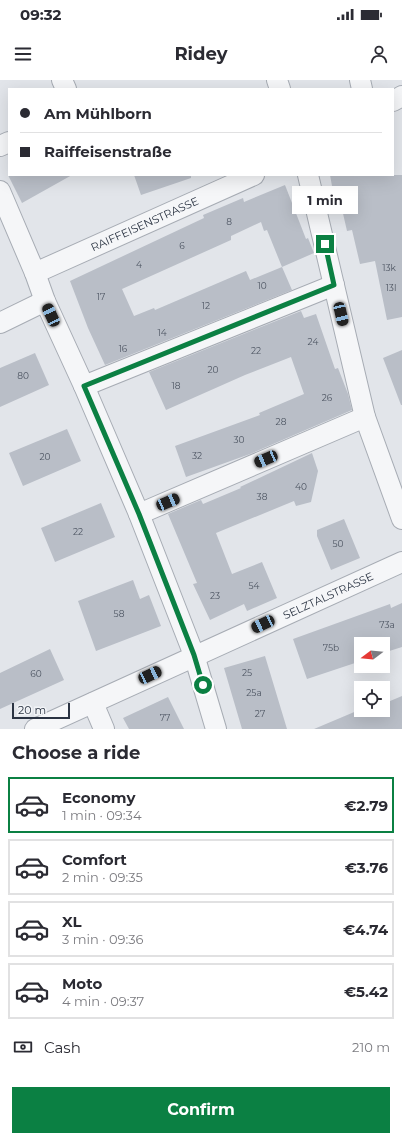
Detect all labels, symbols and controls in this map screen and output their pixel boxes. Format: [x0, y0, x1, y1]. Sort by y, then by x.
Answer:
text: 09:32 [20, 5, 61, 24]
icon: menu [12, 43, 34, 65]
text: Ridey [174, 43, 228, 65]
icon: person [368, 43, 390, 65]
text: Am Mühlborn [44, 104, 152, 123]
text: Raiffeisenstraße [44, 142, 172, 161]
callout: 1 min [292, 186, 358, 214]
text: 1 min [307, 192, 343, 208]
street label: RAIFFEISENSTRASSE [88, 194, 201, 254]
house number: 8 [226, 216, 232, 227]
route end [316, 235, 334, 253]
house number: 6 [179, 240, 185, 251]
house number: 4 [136, 259, 142, 270]
house number: 13k [382, 262, 396, 273]
house number: 10 [257, 280, 267, 291]
house number: 13l [386, 282, 396, 293]
house number: 17 [97, 291, 105, 302]
house number: 12 [202, 300, 210, 311]
car [332, 301, 350, 327]
car [40, 302, 62, 328]
house number: 14 [157, 327, 167, 338]
house number: 24 [308, 336, 318, 347]
house number: 16 [119, 343, 128, 354]
house number: 22 [251, 345, 261, 356]
house number: 20 [207, 364, 219, 375]
house number: 80 [17, 370, 29, 381]
house number: 18 [172, 380, 181, 391]
house number: 26 [322, 392, 333, 403]
house number: 28 [276, 416, 287, 427]
house number: 30 [233, 434, 245, 445]
car [253, 449, 279, 469]
house number: 32 [192, 450, 202, 461]
house number: 20 [39, 451, 51, 462]
house number: 40 [295, 481, 307, 492]
house number: 38 [257, 491, 268, 502]
car [155, 492, 181, 512]
house number: 22 [73, 526, 83, 537]
house number: 50 [332, 538, 344, 549]
street label: SELZTALSTRASSE [281, 569, 375, 622]
house number: 54 [248, 580, 260, 591]
house number: 23 [210, 590, 220, 601]
house number: 58 [114, 608, 125, 619]
car [250, 613, 276, 635]
house number: 73a [379, 619, 395, 630]
north arrow [354, 637, 390, 673]
map controls [354, 637, 390, 717]
house number: 75b [323, 642, 339, 653]
car [137, 664, 163, 686]
house number: 25 [242, 667, 252, 678]
house number: 60 [30, 668, 42, 679]
route start [194, 676, 212, 694]
button: locate [354, 681, 390, 717]
house number: 25a [246, 687, 262, 698]
scale bar [12, 701, 70, 720]
text: 20 m [18, 703, 46, 717]
house number: 27 [255, 708, 265, 719]
house number: 77 [160, 712, 170, 723]
text: Choose a ride [12, 742, 140, 764]
icon: car [14, 787, 50, 823]
text: Economy [62, 788, 135, 807]
text: €2.79 [344, 796, 388, 815]
text: 1 min · 09:34 [62, 807, 141, 823]
icon: car [14, 849, 50, 885]
text: Comfort [62, 850, 127, 869]
text: €3.76 [345, 858, 388, 877]
text: 2 min · 09:35 [62, 869, 143, 885]
icon: car [14, 911, 50, 947]
text: XL [62, 912, 81, 931]
text: €4.74 [343, 920, 388, 939]
text: 3 min · 09:36 [62, 931, 143, 947]
icon: car [14, 973, 50, 1009]
text: Moto [62, 974, 102, 993]
text: €5.42 [344, 982, 388, 1001]
text: 4 min · 09:37 [62, 993, 144, 1009]
icon: cash [12, 1036, 34, 1058]
text: Cash [44, 1038, 81, 1057]
text: 210 m [352, 1039, 390, 1055]
button: Confirm [12, 1087, 390, 1133]

